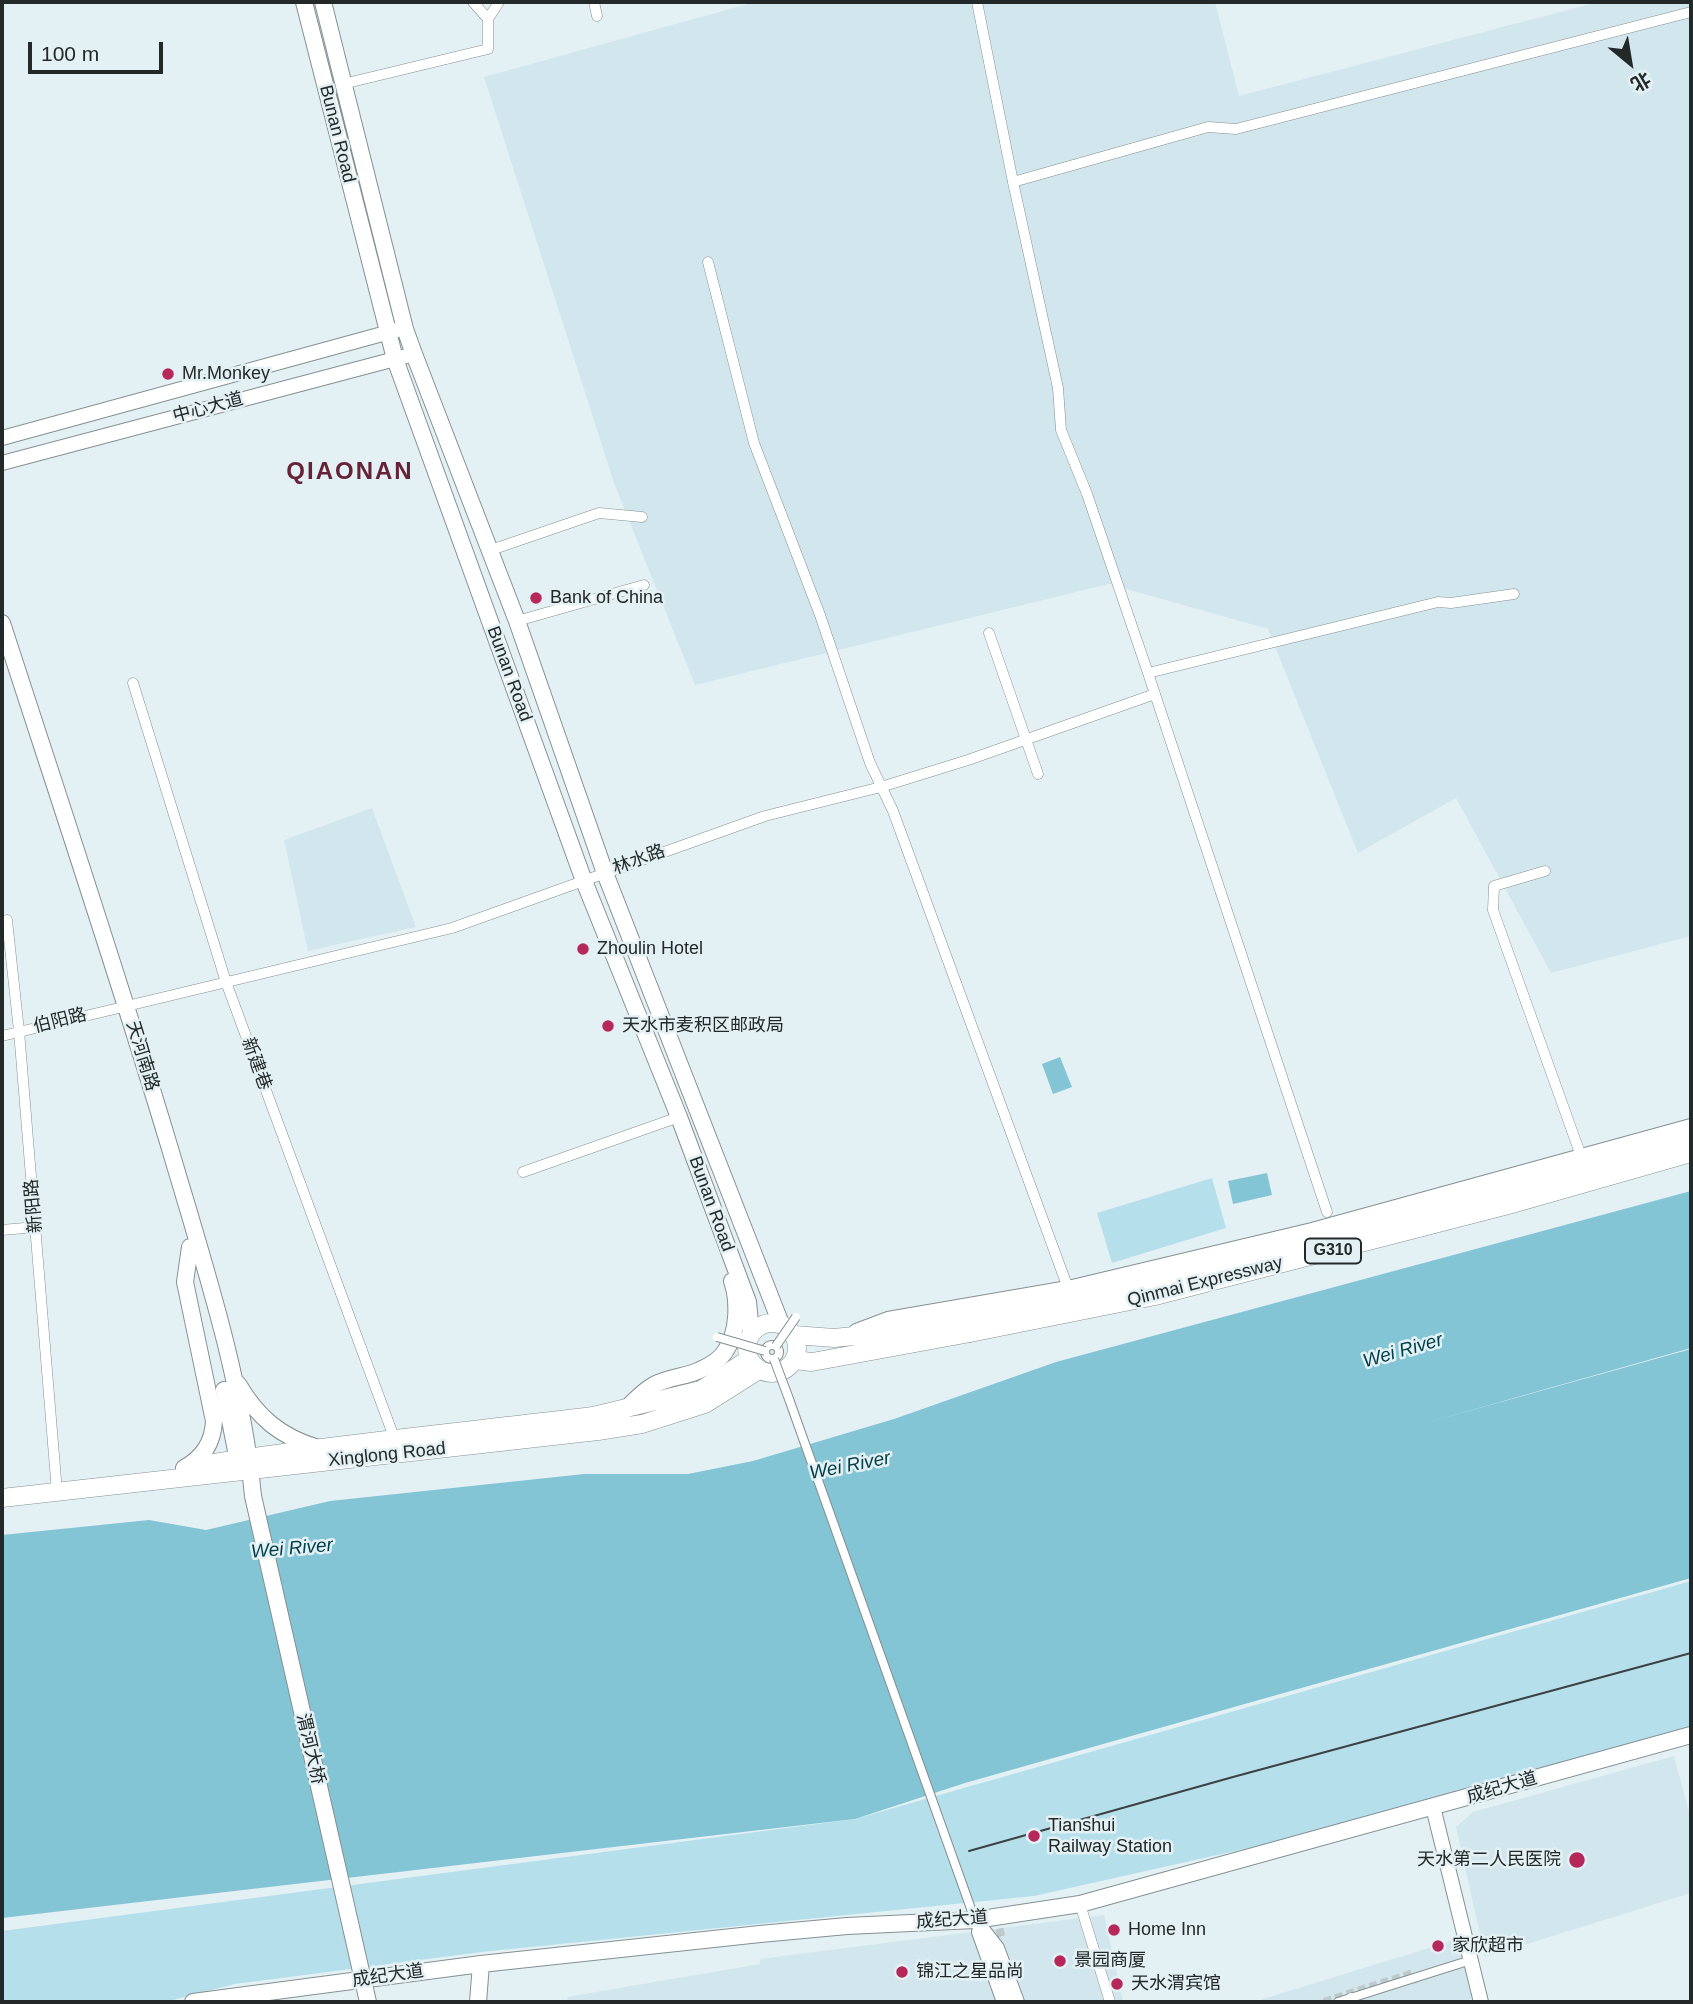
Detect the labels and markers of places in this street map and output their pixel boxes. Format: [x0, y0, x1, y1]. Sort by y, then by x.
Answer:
place label: Mr.Monkey [182, 363, 270, 385]
marker: Mr.Monkey [160, 366, 176, 382]
place label: Bank of China [550, 587, 663, 609]
marker: Bank of China [528, 590, 544, 606]
place label: Zhoulin Hotel [597, 938, 703, 960]
marker: Zhoulin Hotel [575, 941, 591, 957]
place label: 天水市麦积区邮政局 [622, 1015, 784, 1037]
marker: 天水市麦积区邮政局 [600, 1018, 616, 1034]
place label: Tianshui Railway Station [1048, 1815, 1172, 1857]
marker: Tianshui Railway Station [1026, 1828, 1042, 1844]
place label: 天水第二人民医院 [1417, 1849, 1561, 1871]
marker: 天水第二人民医院 [1567, 1850, 1587, 1870]
place label: Home Inn [1128, 1919, 1206, 1941]
marker: Home Inn [1106, 1922, 1122, 1938]
place label: 家欣超市 [1452, 1935, 1524, 1957]
marker: 家欣超市 [1430, 1938, 1446, 1954]
place label: 景园商厦 [1074, 1950, 1146, 1972]
marker: 景园商厦 [1052, 1953, 1068, 1969]
place label: 锦江之星品尚 [916, 1961, 1024, 1983]
marker: 锦江之星品尚 [894, 1964, 910, 1980]
place label: 天水渭宾馆 [1131, 1973, 1221, 1995]
marker: 天水渭宾馆 [1109, 1976, 1125, 1992]

